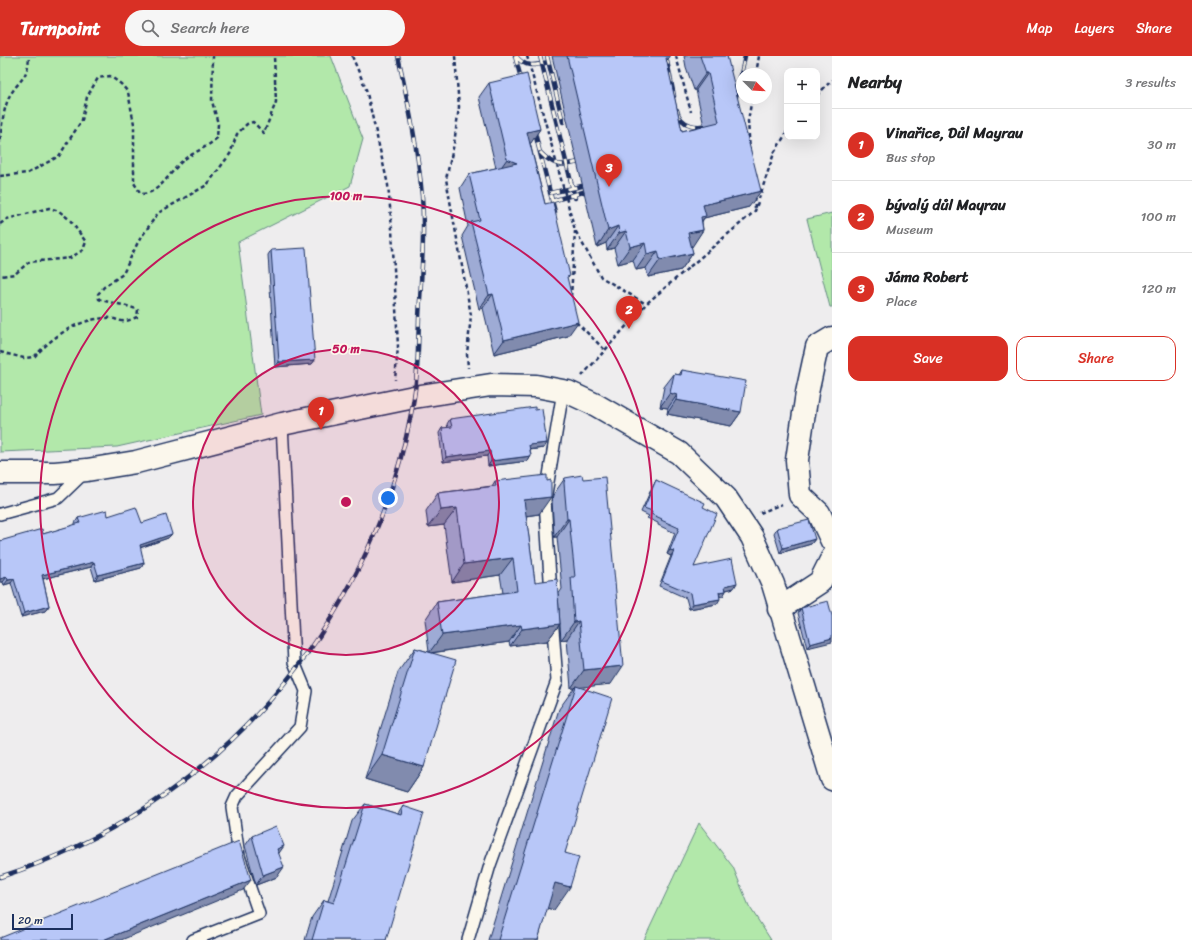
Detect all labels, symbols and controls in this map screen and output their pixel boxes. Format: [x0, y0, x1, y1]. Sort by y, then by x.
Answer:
search box [125, 10, 405, 46]
text: Turnpoint [20, 12, 101, 45]
text: Search here [171, 15, 250, 41]
text: Map [1027, 16, 1052, 41]
text: Layers [1074, 16, 1114, 41]
text: Share [1136, 16, 1172, 41]
icon: search [139, 17, 161, 39]
text: Nearby [848, 67, 902, 97]
north arrow [736, 68, 772, 104]
map controls [784, 68, 820, 140]
button: + [784, 68, 820, 104]
text: 3 results [1125, 71, 1176, 94]
button: − [784, 104, 820, 140]
text: Vinařice, Důl Mayrau [886, 120, 1023, 146]
text: 1 [858, 133, 864, 156]
text: 30 m [1147, 133, 1176, 156]
text: Bus stop [886, 146, 935, 169]
pin: 3 [596, 154, 622, 187]
text: 100 m [330, 185, 363, 207]
text: bývalý důl Mayrau [886, 192, 1006, 218]
text: 2 [857, 205, 865, 228]
text: 100 m [1141, 205, 1176, 228]
text: Museum [886, 218, 933, 241]
text: Jáma Robert [886, 264, 968, 290]
text: 3 [857, 277, 865, 300]
text: 120 m [1141, 277, 1176, 300]
text: Place [886, 290, 917, 313]
pin: 2 [616, 296, 642, 329]
button: Save [848, 336, 1008, 381]
button: Share [1016, 336, 1176, 381]
text: 50 m [332, 338, 360, 360]
pin: 1 [308, 397, 334, 430]
your location [378, 488, 398, 508]
centre of rings [339, 495, 353, 509]
text: 20 m [18, 911, 43, 930]
scale bar [12, 912, 73, 931]

